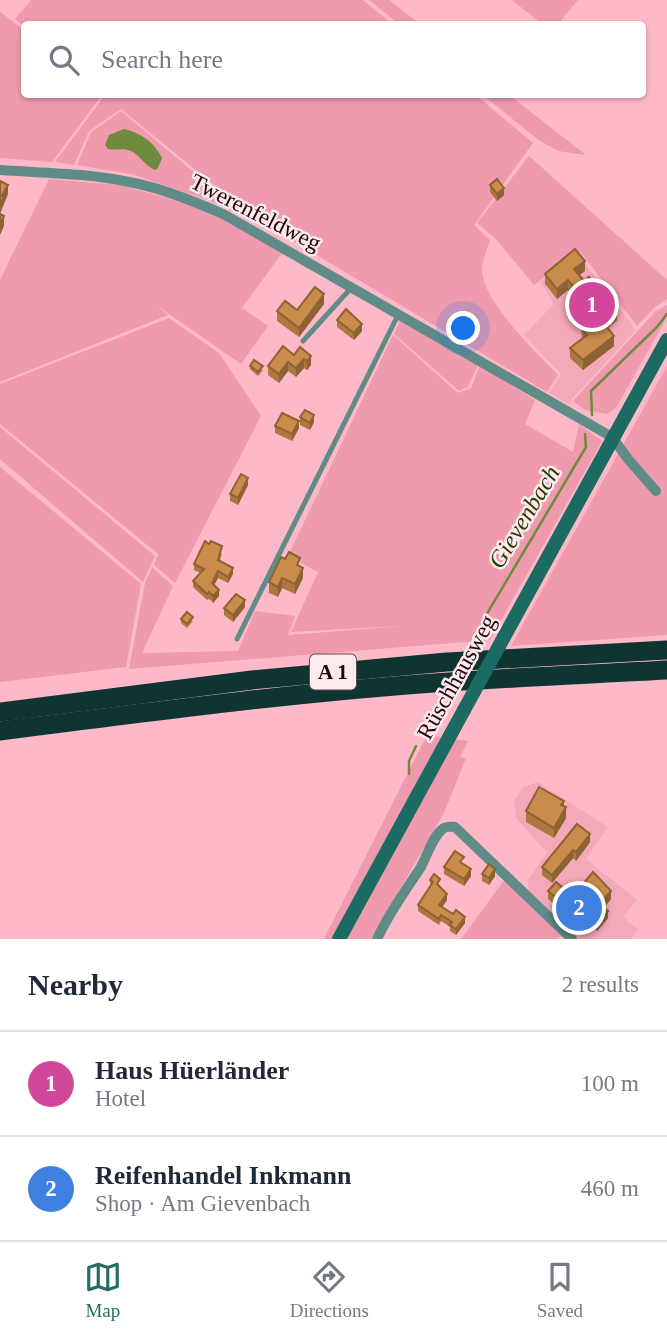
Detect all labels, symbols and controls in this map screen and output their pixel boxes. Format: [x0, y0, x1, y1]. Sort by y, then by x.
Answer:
search box [21, 21, 646, 98]
icon: search [45, 41, 83, 79]
text: Search here [101, 45, 223, 74]
street label: Twerenfeldweg [187, 169, 325, 256]
pin: 1 [569, 279, 615, 331]
your location [446, 311, 480, 345]
water label: Gievenbach [483, 461, 565, 573]
street label: Rüschhausweg [412, 610, 501, 744]
road number: A 1 [310, 654, 356, 690]
pin: 2 [556, 882, 602, 934]
text: Nearby [28, 968, 123, 1001]
text: 2 results [562, 972, 639, 997]
text: Haus Hüerländer [95, 1056, 289, 1085]
text: 1 [45, 1071, 57, 1096]
text: 100 m [581, 1071, 639, 1096]
text: Hotel [95, 1086, 146, 1111]
text: Reifenhandel Inkmann [95, 1161, 351, 1190]
text: 2 [45, 1176, 57, 1201]
text: 460 m [581, 1176, 639, 1201]
text: Shop · Am Gievenbach [95, 1191, 310, 1216]
tab: Map [84, 1258, 122, 1322]
tab: Directions [290, 1258, 369, 1322]
tab: Saved [537, 1258, 583, 1322]

